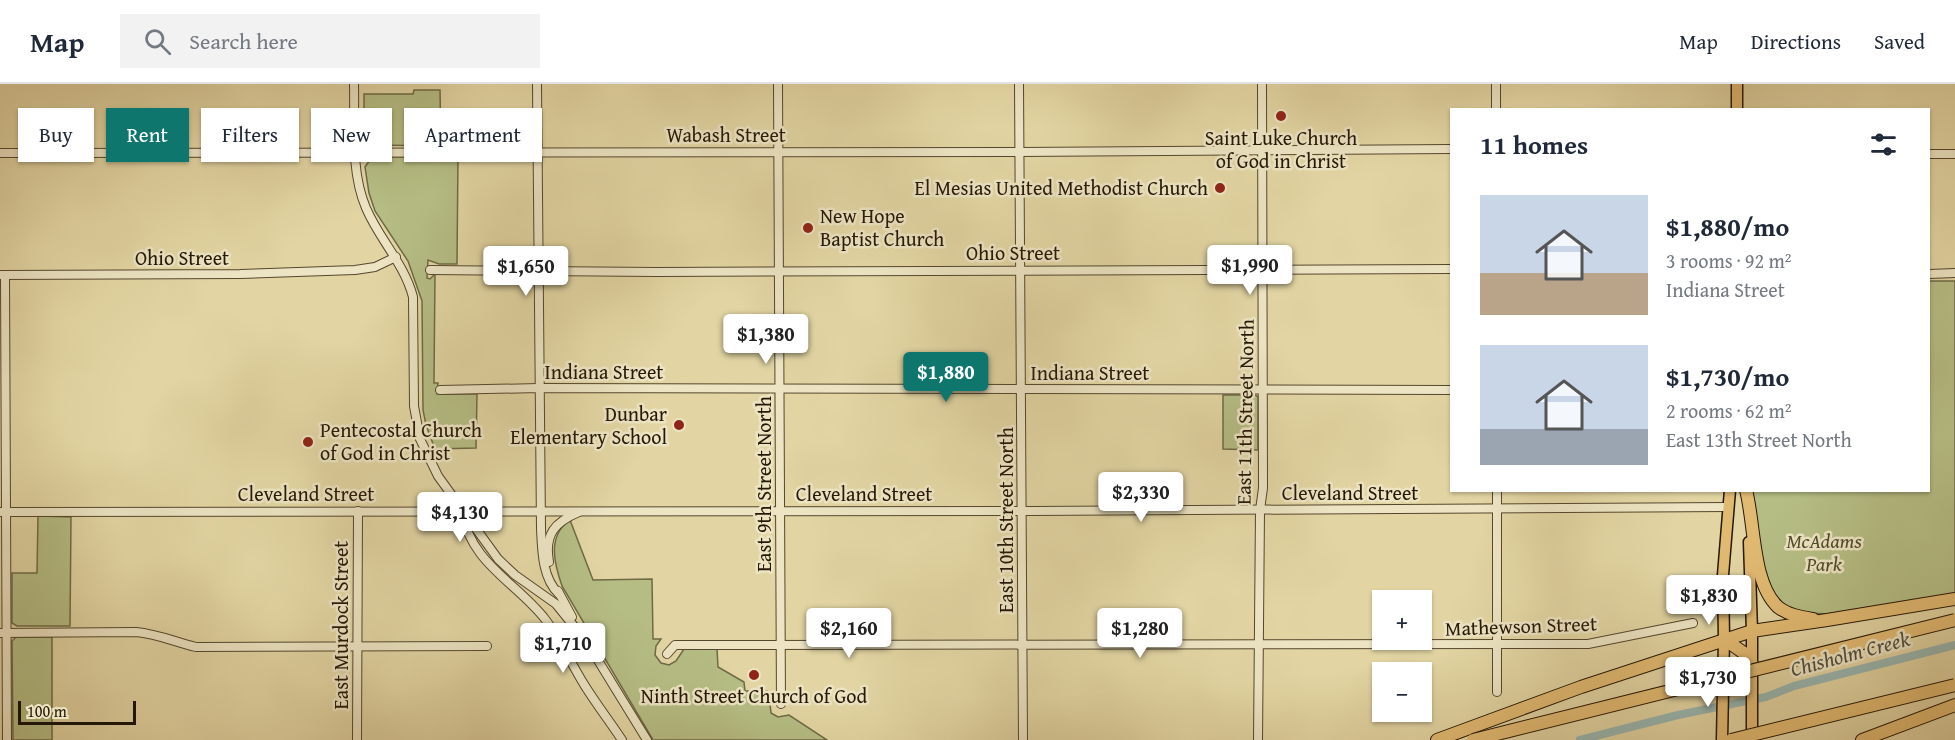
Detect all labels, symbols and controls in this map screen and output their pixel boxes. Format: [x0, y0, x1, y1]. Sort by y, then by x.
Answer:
search box [120, 14, 540, 68]
text: Map [30, 21, 84, 62]
icon: search [141, 25, 174, 58]
text: Search here [189, 25, 298, 57]
text: Map [1679, 26, 1718, 57]
text: Directions [1751, 26, 1841, 57]
text: Saved [1874, 26, 1925, 57]
chip: Buy [18, 108, 94, 162]
chip: Rent [106, 108, 189, 162]
chip: Filters [201, 108, 299, 162]
chip: New [311, 108, 392, 162]
chip: Apartment [404, 108, 542, 162]
marker: Saint Luke Church of God in Christ [1274, 109, 1288, 123]
street label: Wabash Street [666, 120, 786, 149]
place label: Saint Luke Church of God in Christ [1205, 123, 1357, 175]
text: 11 homes [1480, 125, 1588, 164]
icon: filters [1867, 128, 1900, 161]
place label: El Mesias United Methodist Church [915, 173, 1208, 202]
marker: El Mesias United Methodist Church [1213, 181, 1227, 195]
place label: New Hope Baptist Church [820, 201, 944, 253]
text: $1,880/mo [1666, 207, 1789, 246]
icon: home [1528, 219, 1600, 291]
marker: New Hope Baptist Church [801, 221, 815, 235]
street label: Ohio Street [966, 238, 1060, 267]
street label: Ohio Street [135, 243, 229, 272]
pin: $1,990 [1201, 245, 1299, 296]
pin: $1,650 [477, 246, 575, 297]
text: 3 rooms · 92 m² [1666, 246, 1792, 275]
text: $1,990 [1221, 250, 1279, 279]
text: $1,650 [497, 251, 555, 280]
text: Indiana Street [1666, 275, 1785, 304]
pin: $1,380 [717, 314, 815, 365]
text: $1,380 [737, 319, 795, 348]
street label: East 11th Street North [1228, 319, 1261, 505]
pin: $1,880 [897, 352, 995, 403]
street label: Indiana Street [545, 357, 663, 386]
text: $1,880 [917, 357, 975, 386]
text: $1,730/mo [1666, 357, 1789, 396]
street label: Indiana Street [1031, 358, 1149, 387]
icon: home [1528, 369, 1600, 441]
street label: East 9th Street North [749, 396, 778, 572]
text: 2 rooms · 62 m² [1666, 396, 1792, 425]
place label: Dunbar Elementary School [510, 399, 667, 451]
place label: Pentecostal Church of God in Christ [320, 415, 482, 467]
marker: Dunbar Elementary School [672, 418, 686, 432]
text: East 13th Street North [1666, 425, 1852, 454]
street label: East 10th Street North [991, 427, 1020, 613]
marker: Pentecostal Church of God in Christ [301, 435, 315, 449]
pin: $2,330 [1092, 472, 1190, 523]
text: $2,330 [1112, 477, 1170, 506]
street label: Cleveland Street [1282, 478, 1418, 507]
street label: Cleveland Street [238, 479, 374, 508]
street label: Cleveland Street [796, 479, 932, 508]
pin: $4,130 [411, 492, 509, 543]
text: $4,130 [431, 497, 489, 526]
park label: McAdams Park [1786, 526, 1862, 578]
street label: East Murdock Street [326, 541, 355, 709]
pin: $1,830 [1660, 575, 1758, 626]
text: $1,830 [1680, 580, 1738, 609]
map controls [1372, 590, 1432, 722]
button: + [1372, 590, 1432, 650]
pin: $2,160 [800, 608, 898, 659]
pin: $1,280 [1091, 608, 1189, 659]
street label: Mathewson Street [1444, 608, 1597, 643]
text: $2,160 [820, 613, 878, 642]
text: $1,280 [1111, 613, 1169, 642]
pin: $1,710 [514, 623, 612, 674]
water label: Chisholm Creek [1787, 623, 1913, 684]
text: $1,710 [534, 628, 592, 657]
pin: $1,730 [1659, 657, 1757, 708]
button: − [1372, 662, 1432, 722]
text: $1,730 [1679, 662, 1737, 691]
marker: Ninth Street Church of God [747, 668, 761, 682]
place label: Ninth Street Church of God [641, 681, 868, 710]
scale bar [18, 698, 136, 726]
text: 100 m [27, 699, 67, 723]

